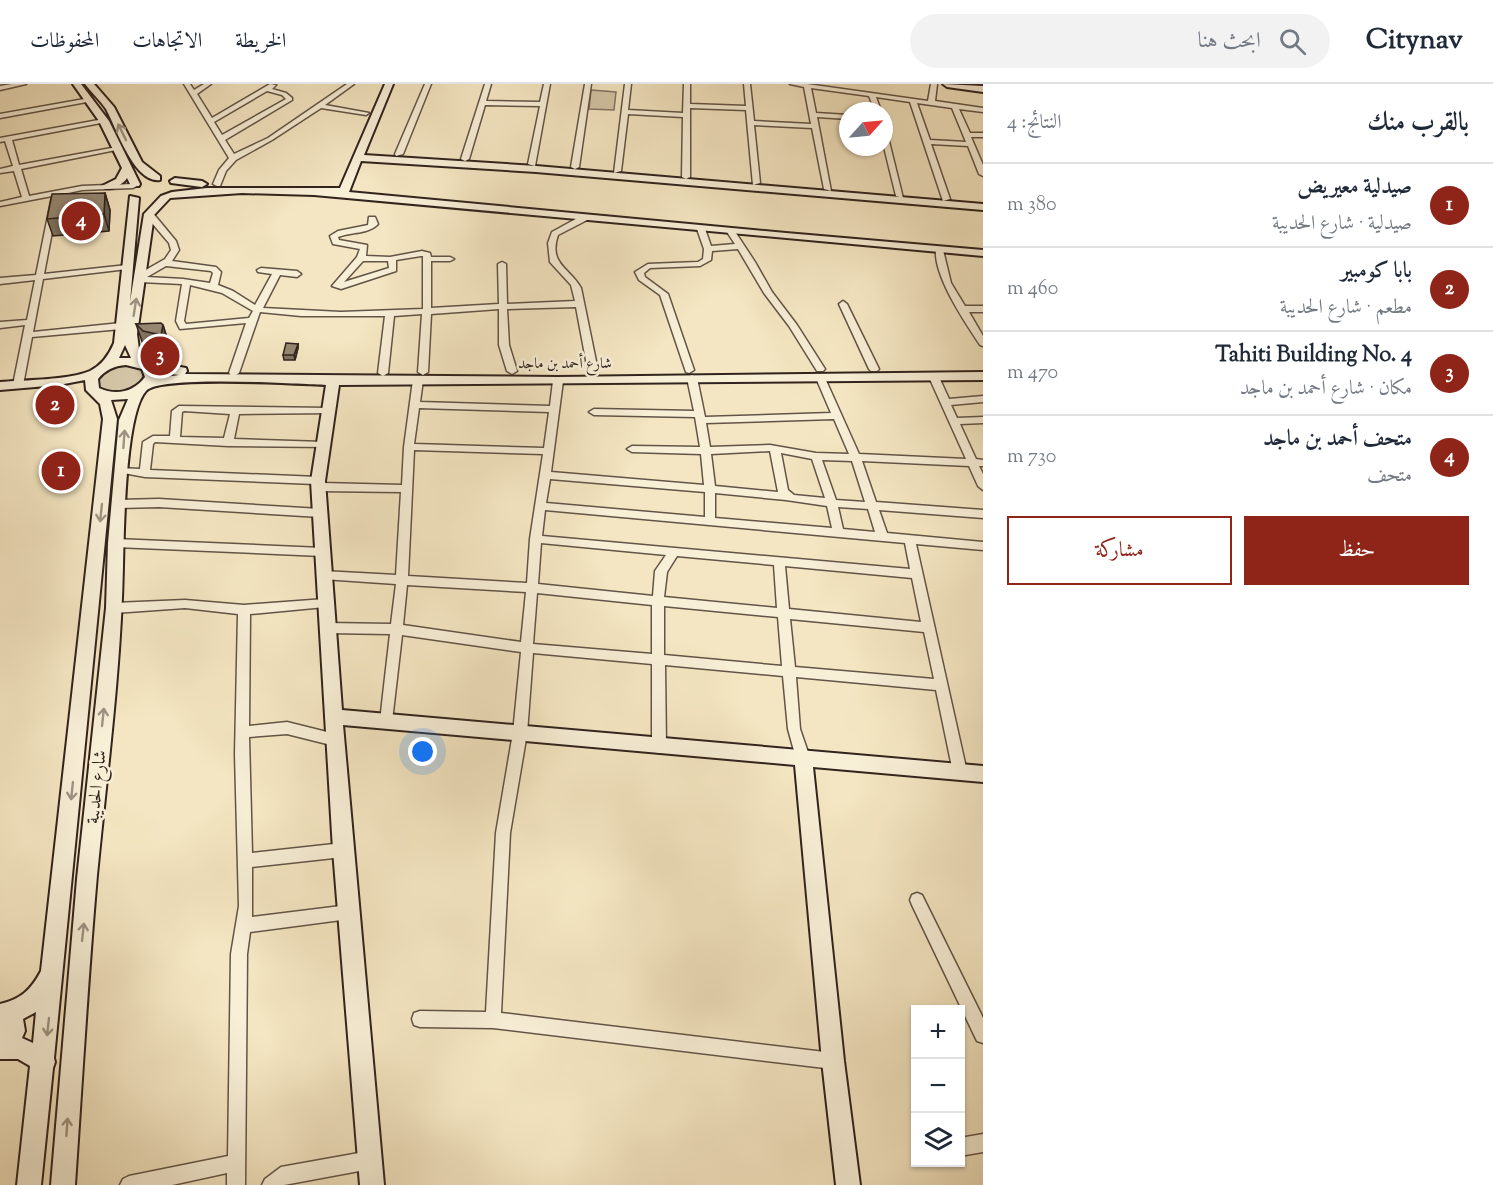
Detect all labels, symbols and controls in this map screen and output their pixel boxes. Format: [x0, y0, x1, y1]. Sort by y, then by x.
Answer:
search box [910, 14, 1330, 68]
text: Citynav [1366, 21, 1463, 61]
icon: search [1276, 25, 1309, 58]
text: ابحث هنا [1197, 26, 1261, 58]
text: المحفوظات [30, 27, 99, 57]
text: الاتجاهات [132, 27, 202, 57]
text: الخريطة [235, 27, 286, 57]
north arrow [839, 102, 893, 156]
text: بالقرب منك [1367, 105, 1469, 142]
text: النتائج: 4 [1007, 109, 1062, 138]
one-way arrow [116, 124, 128, 142]
text: صيدلية معيريض [1297, 172, 1412, 204]
text: 380 m [1007, 191, 1056, 220]
text: 1 [1446, 191, 1453, 220]
pin: 4 [62, 198, 100, 244]
text: صيدلية · شارع الحديبة [1272, 210, 1412, 239]
text: بابا كومبير [1341, 256, 1412, 288]
text: 460 m [1007, 275, 1058, 304]
text: 2 [1445, 275, 1454, 304]
text: مطعم · شارع الحديبة [1280, 294, 1412, 323]
one-way arrow [130, 298, 141, 317]
pin: 3 [140, 334, 180, 378]
text: Tahiti Building No. 4 [1215, 340, 1412, 372]
street label: شارع أحمد بن ماجد [518, 352, 612, 376]
text: 470 m [1007, 359, 1058, 388]
text: 3 [1445, 359, 1454, 388]
text: مكان · شارع أحمد بن ماجد [1240, 375, 1412, 404]
pin: 2 [36, 382, 74, 428]
text: متحف أحمد بن ماجد [1263, 424, 1412, 456]
one-way arrow [119, 430, 130, 450]
text: 730 m [1007, 443, 1056, 472]
text: 4 [1444, 443, 1455, 472]
pin: 1 [42, 448, 80, 494]
text: متحف [1367, 462, 1412, 491]
one-way arrow [95, 503, 106, 523]
button: مشاركة [1007, 516, 1232, 585]
button: حفظ [1244, 516, 1469, 585]
one-way arrow [98, 708, 109, 728]
your location [408, 737, 437, 766]
street label: شارع الحديبة [81, 749, 115, 825]
one-way arrow [66, 781, 77, 800]
one-way arrow [78, 923, 89, 943]
map controls [911, 1005, 965, 1167]
button: + [911, 1005, 965, 1059]
one-way arrow [42, 1016, 53, 1036]
button: − [911, 1059, 965, 1113]
button: layers [911, 1113, 965, 1167]
one-way arrow [62, 1117, 73, 1137]

